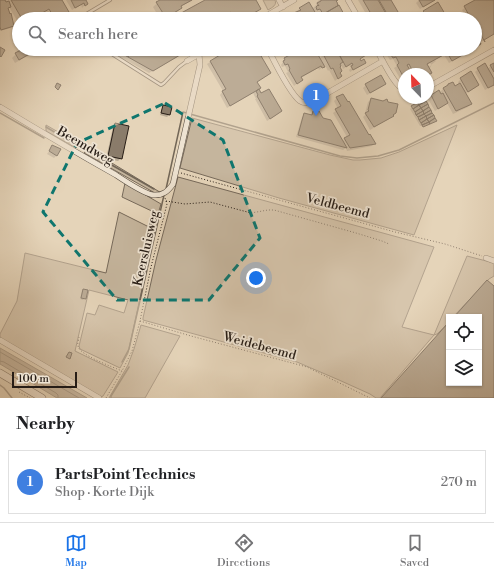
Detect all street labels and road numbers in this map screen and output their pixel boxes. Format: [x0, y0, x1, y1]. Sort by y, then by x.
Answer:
street label: Beemdweg [53, 123, 117, 169]
street label: Veldbeemd [303, 190, 372, 222]
street label: Keersluisweg [129, 208, 163, 288]
street label: Weidebeemd [220, 328, 299, 364]

